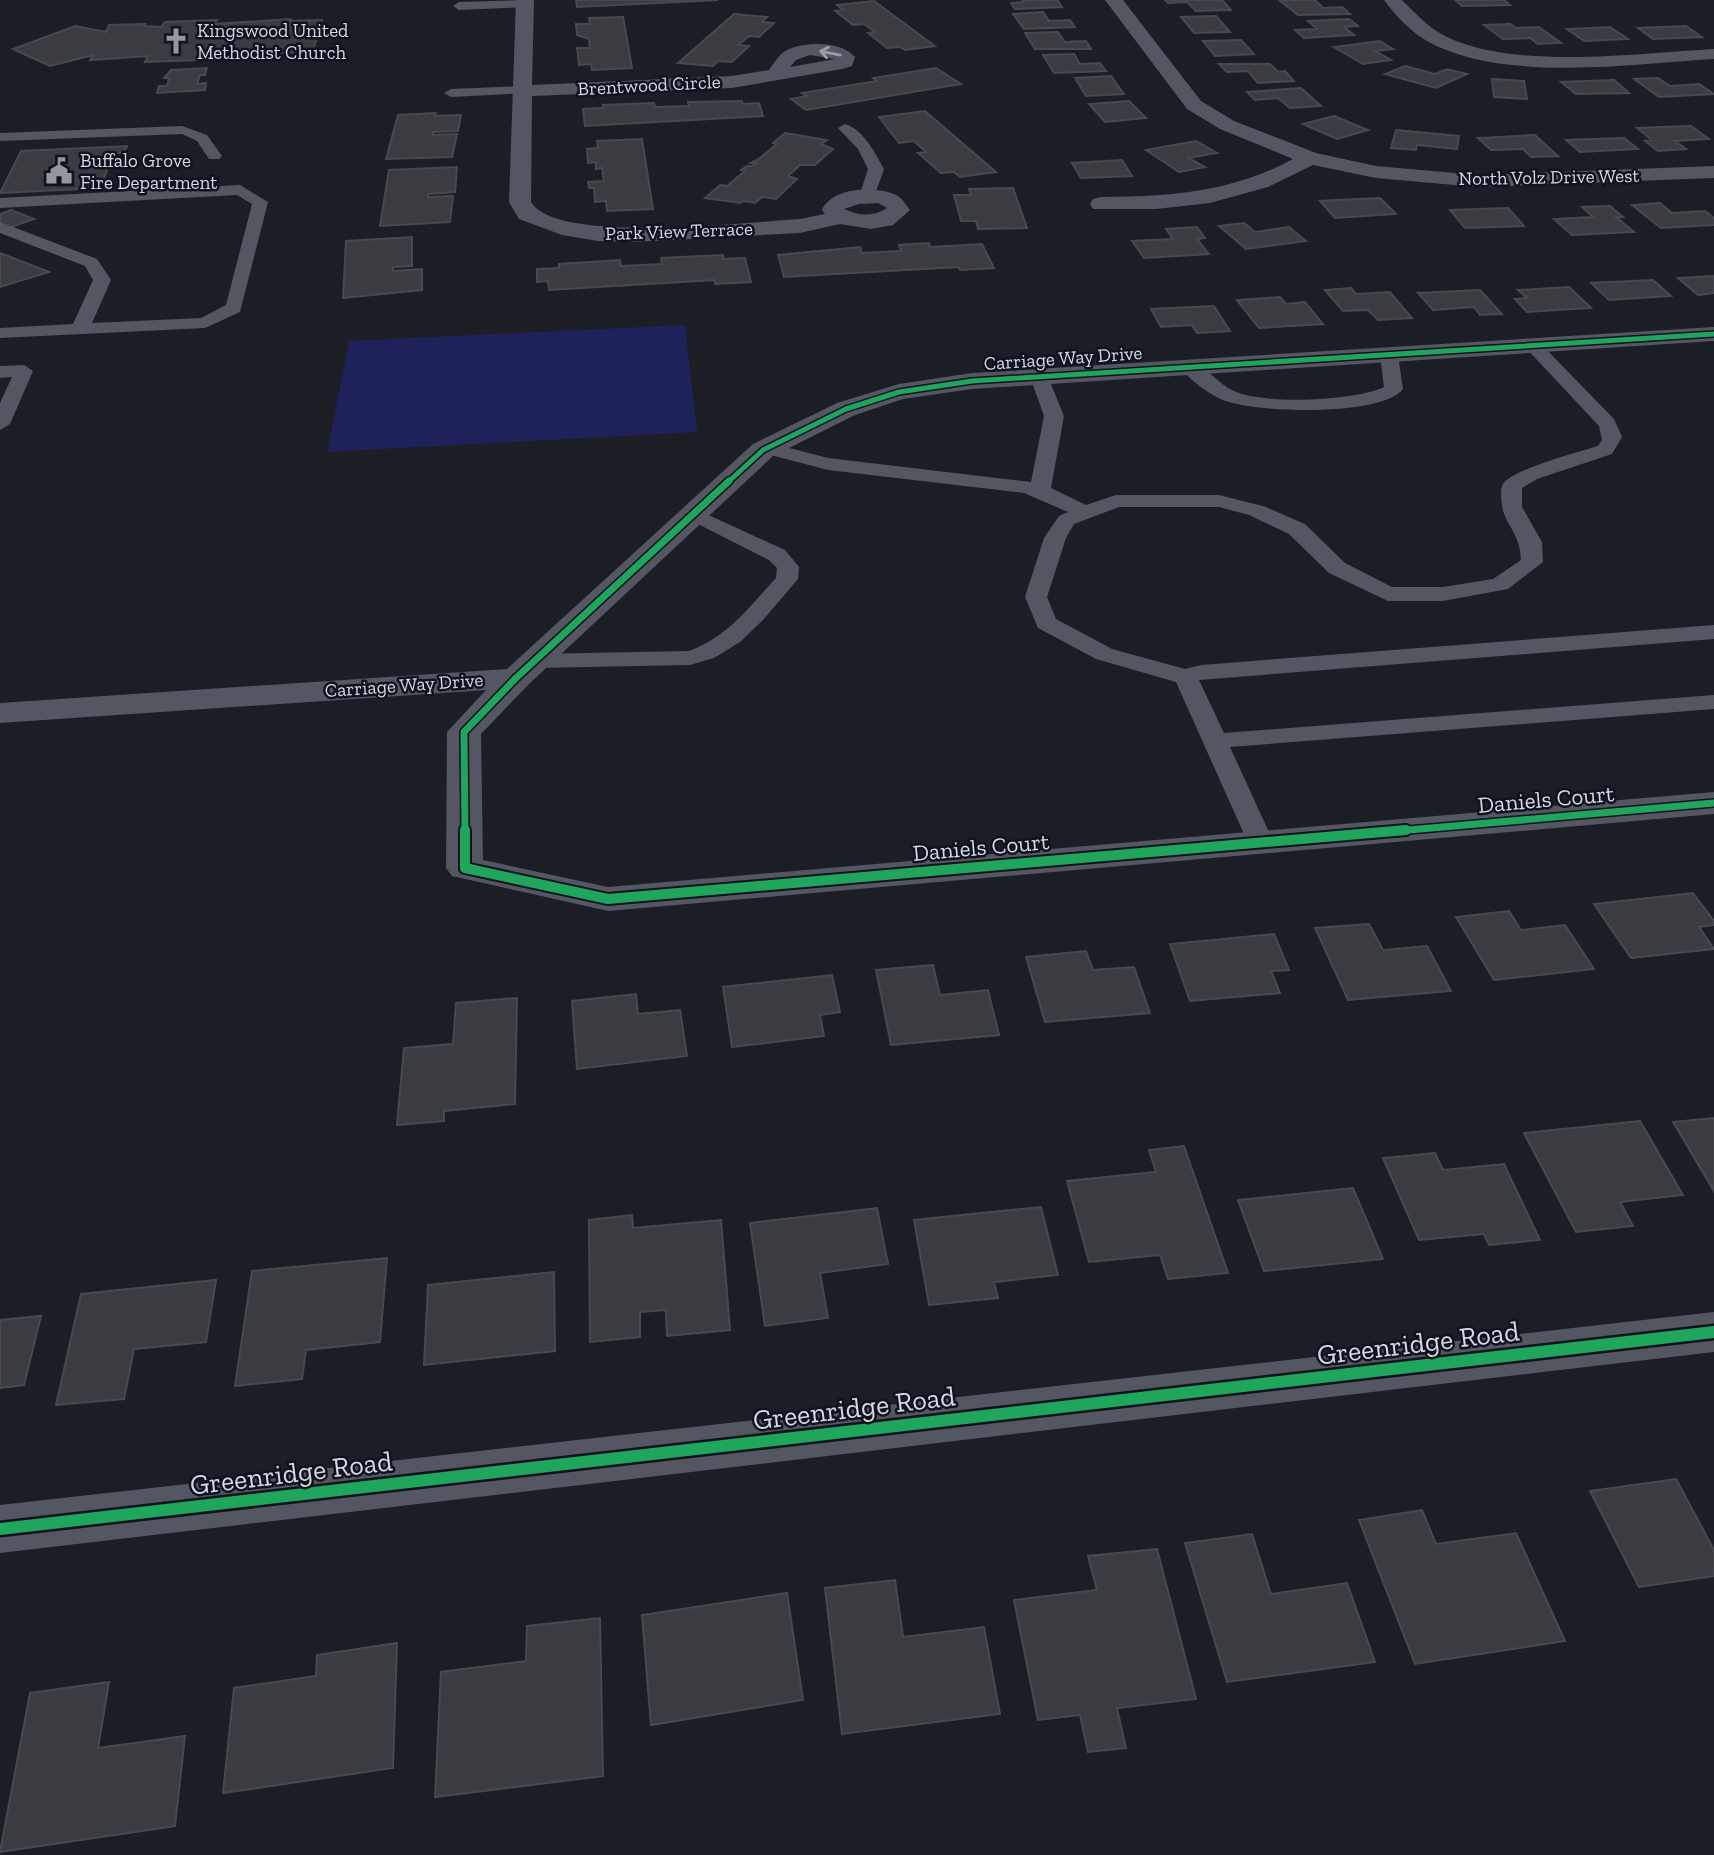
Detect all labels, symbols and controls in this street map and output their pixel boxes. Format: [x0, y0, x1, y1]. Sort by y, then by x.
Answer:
place label: Kingswood United Methodist Church [197, 19, 349, 64]
church icon: Kingswood United Methodist Church [161, 26, 191, 56]
one-way arrow [820, 46, 842, 59]
street label: Brentwood Circle [577, 70, 721, 100]
place label: Buffalo Grove Fire Department [80, 149, 217, 194]
public building icon: Buffalo Grove Fire Department [44, 156, 74, 186]
street label: North Volz Drive West [1458, 164, 1640, 190]
street label: Park View Terrace [605, 217, 753, 245]
street label: Carriage Way Drive [983, 341, 1143, 375]
street label: Carriage Way Drive [324, 668, 484, 702]
street label: Daniels Court [1477, 779, 1616, 819]
street label: Daniels Court [912, 827, 1051, 867]
street label: Greenridge Road [1315, 1314, 1521, 1372]
street label: Greenridge Road [751, 1379, 957, 1437]
street label: Greenridge Road [188, 1444, 394, 1502]

